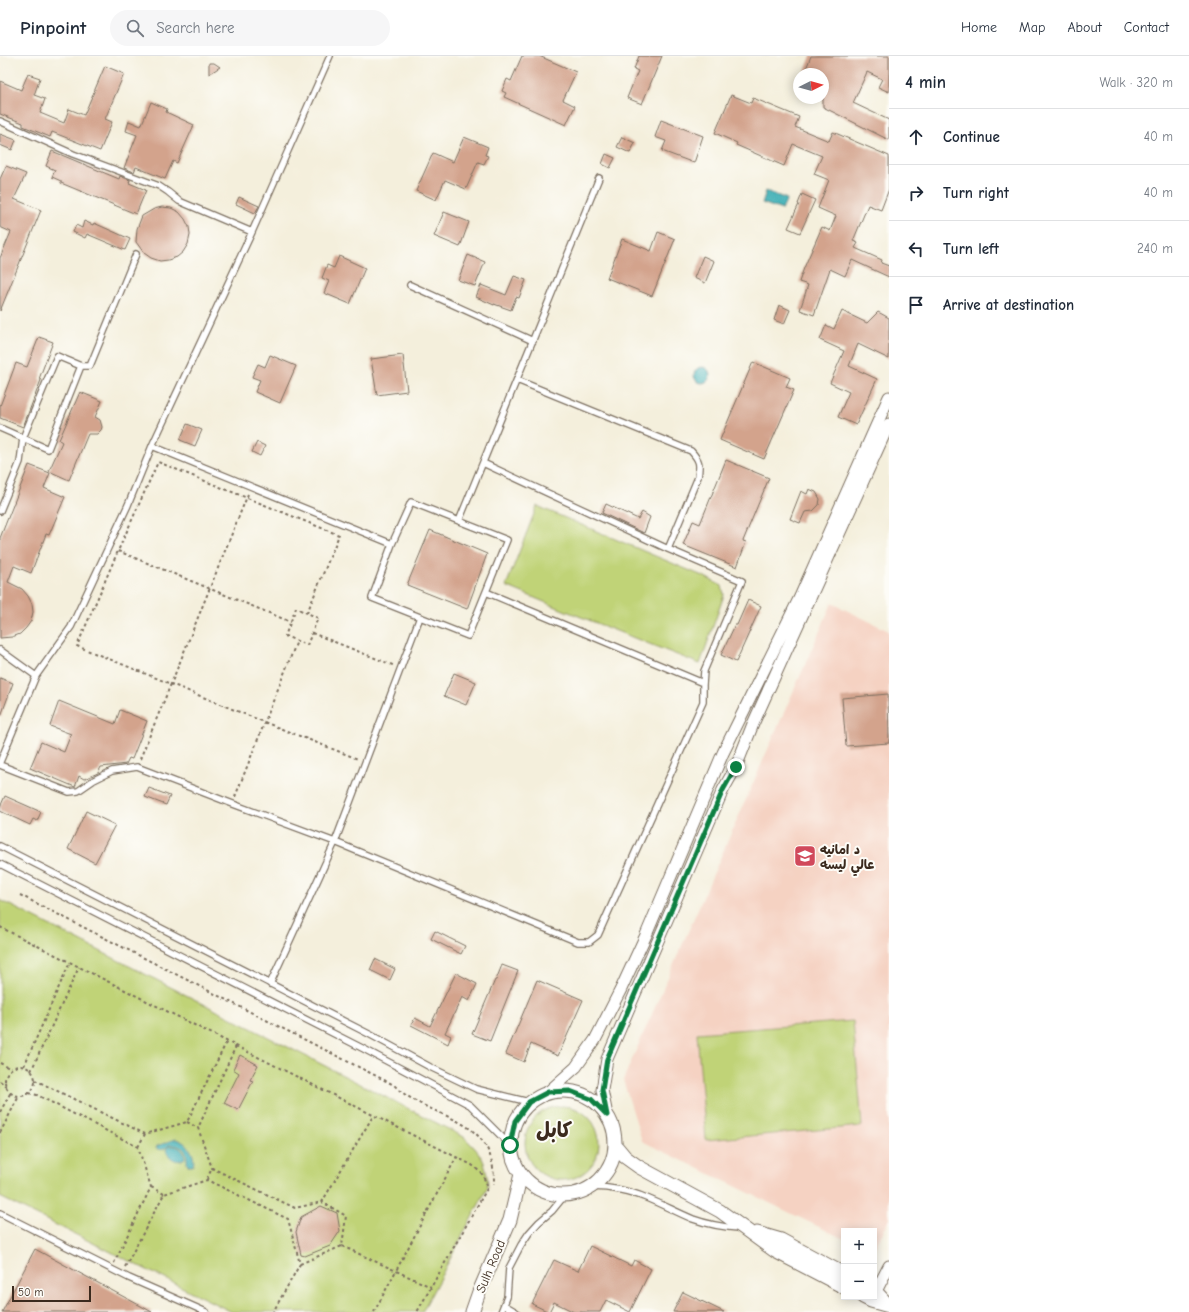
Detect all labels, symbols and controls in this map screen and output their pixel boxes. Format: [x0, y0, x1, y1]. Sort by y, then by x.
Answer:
search box [110, 10, 390, 46]
text: Pinpoint [20, 17, 86, 39]
icon: search [124, 17, 146, 39]
text: Search here [156, 19, 234, 37]
text: Home [961, 19, 997, 36]
text: Map [1019, 19, 1045, 36]
text: About [1067, 19, 1102, 36]
text: Contact [1124, 19, 1169, 36]
north arrow [793, 68, 829, 104]
text: 4 min [905, 73, 946, 92]
text: Walk · 320 m [1099, 75, 1173, 90]
icon: ahead [905, 126, 927, 148]
text: Continue [943, 128, 1000, 146]
text: 40 m [1144, 129, 1173, 144]
icon: right [905, 182, 927, 204]
text: Turn right [943, 184, 1009, 202]
text: 40 m [1144, 185, 1173, 200]
icon: left [905, 238, 927, 260]
text: Turn left [943, 240, 999, 258]
text: 240 m [1137, 241, 1173, 256]
icon: arrive [905, 294, 927, 316]
text: Arrive at destination [943, 296, 1074, 314]
route end [727, 758, 745, 776]
place label: د امانیه عالي لیسه [820, 842, 874, 877]
school or university icon: د امانیه عالي لیسه [792, 843, 818, 869]
district label: کابل [536, 1118, 573, 1143]
route start [501, 1136, 519, 1154]
map controls [841, 1228, 877, 1300]
button: + [841, 1228, 877, 1264]
street label: Sulh Road [473, 1237, 508, 1295]
button: − [841, 1264, 877, 1300]
scale bar [12, 1284, 91, 1303]
text: 50 m [18, 1286, 43, 1299]

